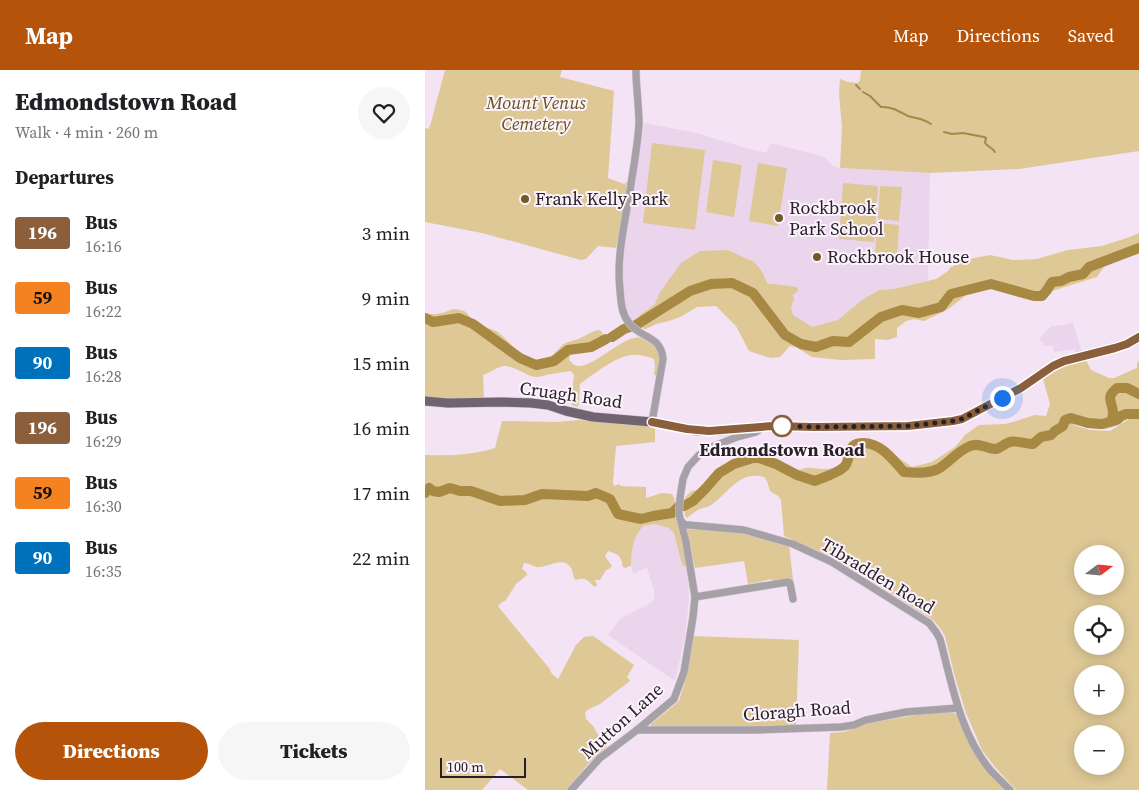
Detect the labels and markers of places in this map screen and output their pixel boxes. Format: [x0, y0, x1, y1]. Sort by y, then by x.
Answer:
place label: Frank Kelly Park [535, 186, 668, 211]
marker: Frank Kelly Park [519, 193, 531, 205]
place label: Rockbrook Park School [789, 195, 884, 241]
marker: Rockbrook Park School [773, 212, 785, 224]
place label: Rockbrook House [827, 244, 969, 269]
marker: Rockbrook House [811, 251, 823, 263]
marker: Edmondstown Road [771, 415, 793, 437]
place label: Edmondstown Road [699, 437, 865, 462]

